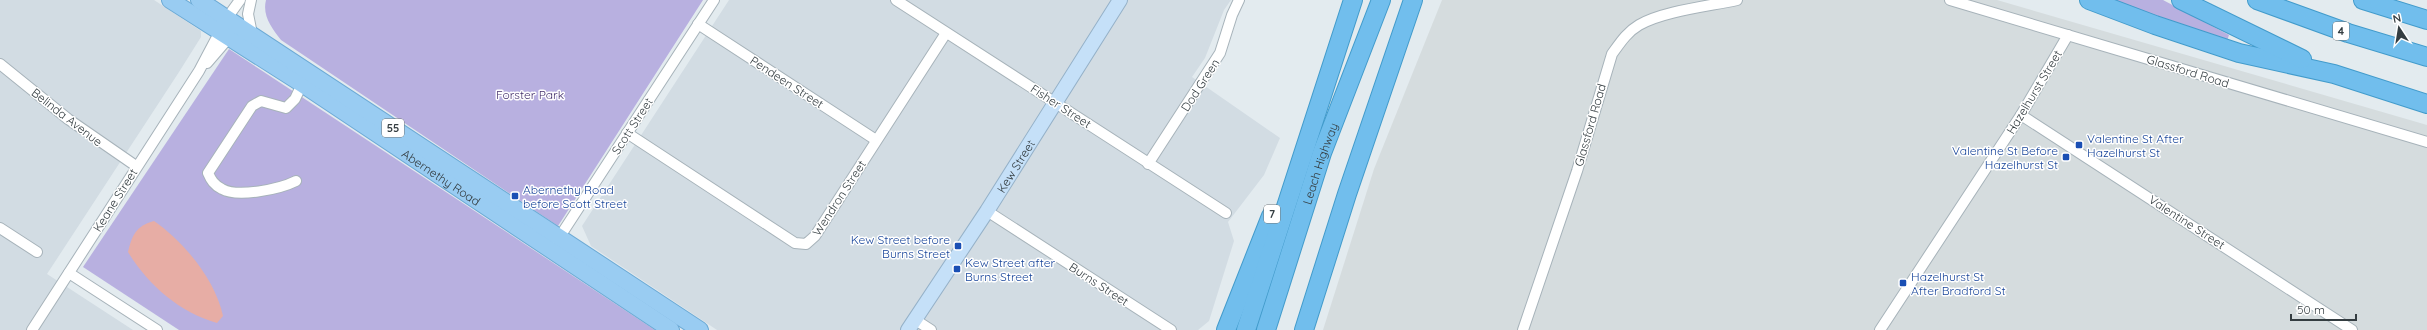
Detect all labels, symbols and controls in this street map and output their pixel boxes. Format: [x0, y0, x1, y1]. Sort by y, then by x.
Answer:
north arrow [2379, 8, 2419, 48]
text: N [2392, 11, 2402, 26]
road number: 4 [2333, 22, 2349, 40]
street label: Hazelhurst Street [2003, 47, 2065, 137]
street label: Glassford Road [2145, 51, 2231, 91]
street label: Pendeen Street [747, 53, 827, 111]
street label: Dod Green [1177, 56, 1223, 114]
street label: Fisher Street [1028, 81, 1094, 131]
street label: Glassford Road [1571, 82, 1609, 168]
street label: Belinda Avenue [29, 85, 106, 149]
park label: Forster Park [496, 87, 564, 102]
street label: Scott Street [608, 95, 656, 157]
road number: 55 [382, 119, 404, 137]
street label: Leach Highway [1299, 120, 1341, 206]
place label: Valentine St After Hazelhurst St [2087, 131, 2184, 160]
street label: Kew Street [993, 137, 1038, 195]
marker: Valentine St After Hazelhurst St [2074, 140, 2084, 150]
place label: Valentine St Before Hazelhurst St [1952, 143, 2058, 172]
street label: Abernethy Road [399, 145, 483, 208]
marker: Valentine St Before Hazelhurst St [2061, 152, 2071, 162]
street label: Wendron Street [809, 157, 869, 239]
street label: Keane Street [90, 166, 140, 234]
place label: Abernethy Road before Scott Street [523, 182, 627, 211]
marker: Abernethy Road before Scott Street [510, 191, 520, 201]
street label: Valentine Street [2146, 192, 2228, 252]
road number: 7 [1264, 205, 1280, 223]
place label: Kew Street before Burns Street [851, 232, 950, 261]
marker: Kew Street before Burns Street [953, 241, 963, 251]
place label: Kew Street after Burns Street [965, 255, 1055, 284]
street label: Burns Street [1066, 259, 1132, 309]
marker: Kew Street after Burns Street [952, 264, 962, 274]
place label: Hazelhurst St After Bradford St [1911, 269, 2005, 298]
marker: Hazelhurst St After Bradford St [1898, 278, 1908, 288]
scale bar [2291, 296, 2356, 322]
text: 50 m [2297, 302, 2325, 317]

